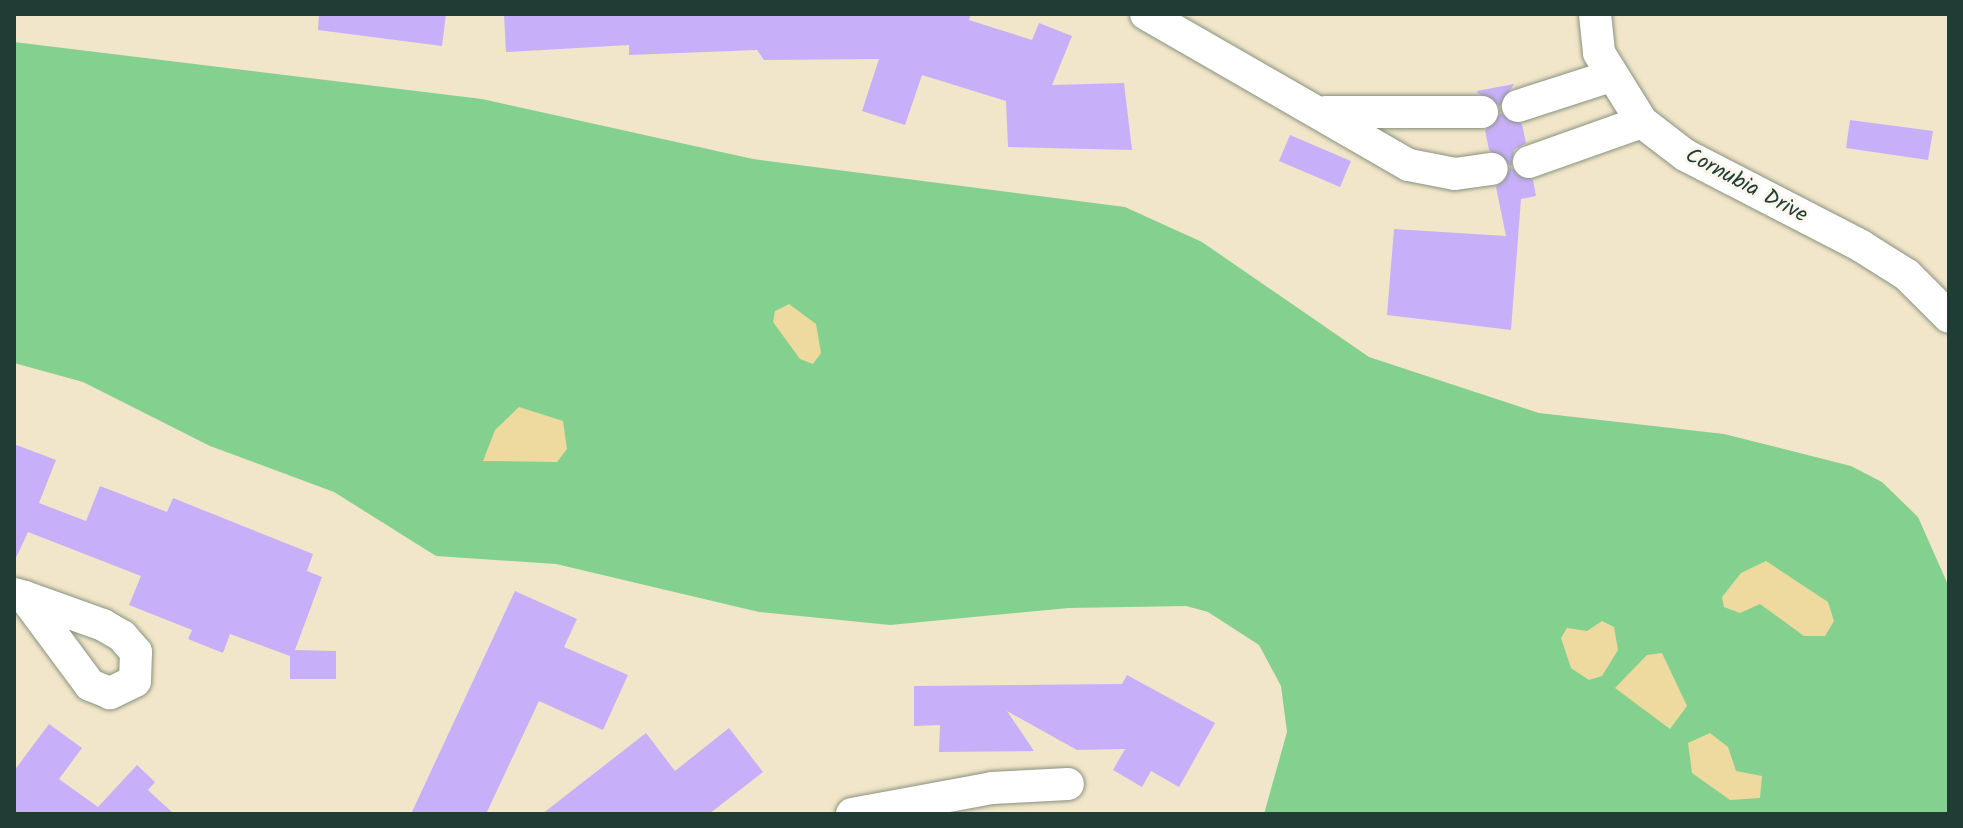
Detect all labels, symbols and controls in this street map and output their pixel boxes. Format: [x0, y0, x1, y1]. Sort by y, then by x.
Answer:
street label: Cornubia Drive [1680, 143, 1812, 229]

